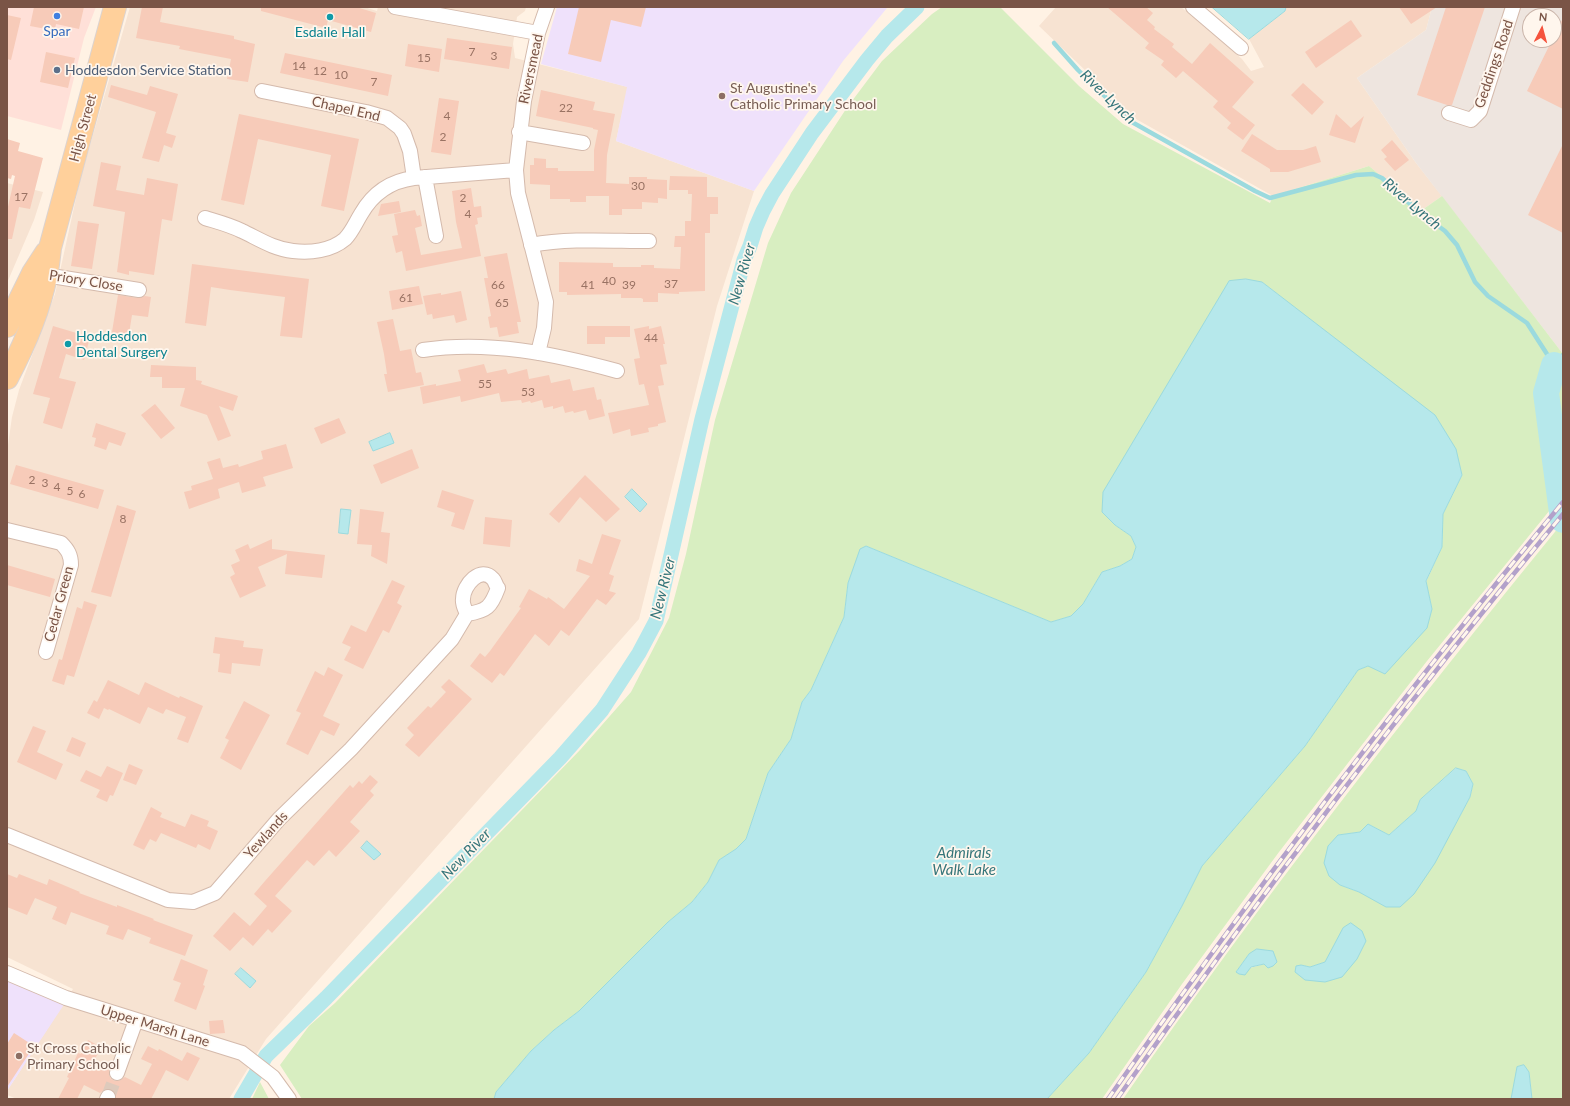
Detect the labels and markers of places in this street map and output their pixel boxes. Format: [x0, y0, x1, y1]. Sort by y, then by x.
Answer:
marker: Spar [52, 11, 62, 21]
marker: Esdaile Hall [325, 12, 335, 22]
place label: Spar [43, 23, 71, 39]
place label: Esdaile Hall [295, 24, 365, 40]
place label: Hoddesdon Service Station [65, 62, 231, 78]
marker: Hoddesdon Service Station [52, 65, 62, 75]
place label: St Augustine's Catholic Primary School [730, 80, 876, 112]
marker: St Augustine's Catholic Primary School [717, 91, 727, 101]
place label: Hoddesdon Dental Surgery [76, 328, 168, 360]
marker: Hoddesdon Dental Surgery [63, 339, 73, 349]
place label: St Cross Catholic Primary School [27, 1040, 131, 1072]
marker: St Cross Catholic Primary School [14, 1051, 24, 1061]

